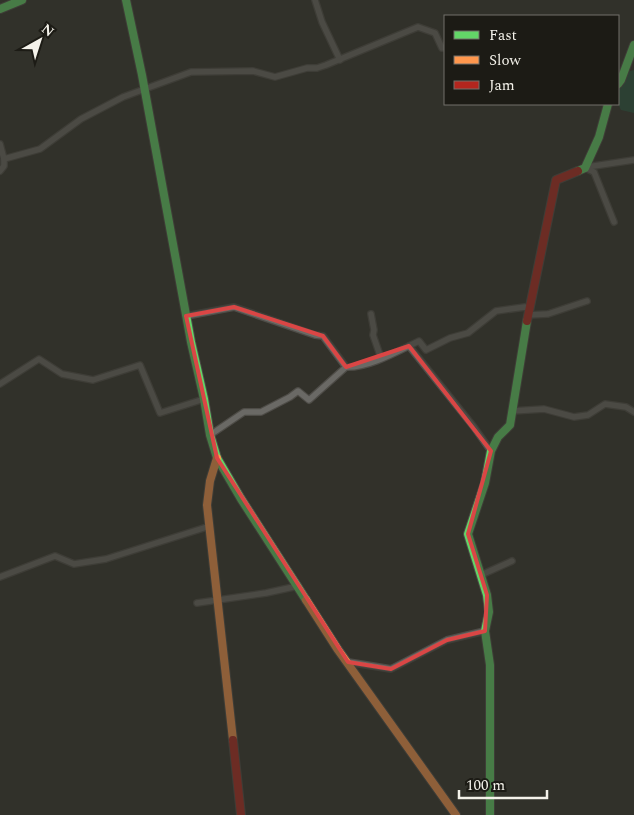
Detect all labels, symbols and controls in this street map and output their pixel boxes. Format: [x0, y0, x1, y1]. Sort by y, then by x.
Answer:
north arrow [15, 15, 65, 65]
legend [444, 15, 619, 105]
text: N [37, 19, 59, 42]
text: Fast [489, 24, 517, 47]
text: Slow [489, 49, 521, 72]
text: Jam [489, 74, 515, 97]
scale bar [459, 768, 546, 800]
text: 100 m [466, 774, 505, 797]

